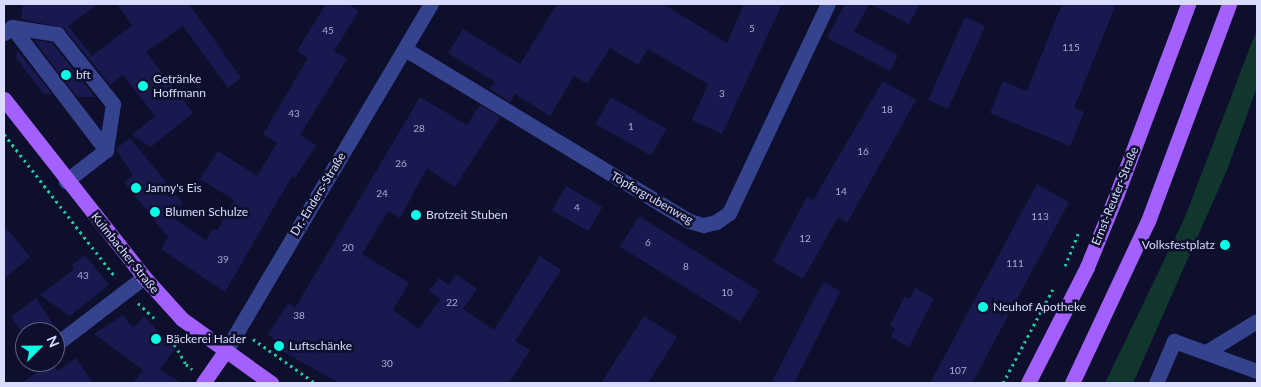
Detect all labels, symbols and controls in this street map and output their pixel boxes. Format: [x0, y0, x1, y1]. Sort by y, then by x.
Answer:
house number: 5 [749, 23, 755, 35]
house number: 45 [322, 25, 334, 37]
house number: 115 [1062, 42, 1080, 54]
place label: bft [76, 68, 91, 82]
marker: bft [60, 69, 72, 81]
place label: Getränke Hoffmann [153, 72, 206, 100]
marker: Getränke Hoffmann [137, 80, 149, 92]
house number: 3 [719, 88, 725, 100]
house number: 18 [881, 104, 893, 116]
house number: 43 [288, 108, 300, 120]
house number: 1 [628, 121, 634, 133]
house number: 28 [413, 123, 425, 135]
street label: Ernst-Reuter-Straße [1089, 145, 1141, 247]
house number: 16 [857, 146, 869, 158]
street label: Dr.-Enders-Straße [287, 150, 349, 238]
house number: 26 [395, 158, 407, 170]
street label: Töpfergrubenweg [608, 169, 696, 227]
place label: Janny's Eis [146, 181, 202, 195]
marker: Janny's Eis [130, 182, 142, 194]
house number: 14 [835, 186, 847, 198]
house number: 24 [376, 188, 388, 200]
house number: 4 [574, 202, 580, 214]
place label: Blumen Schulze [165, 205, 248, 219]
marker: Blumen Schulze [149, 206, 161, 218]
place label: Brotzeit Stuben [426, 208, 508, 222]
marker: Brotzeit Stuben [410, 209, 422, 221]
street label: Kulmbacher Straße [88, 210, 162, 296]
house number: 113 [1031, 211, 1049, 223]
house number: 12 [799, 233, 811, 245]
house number: 6 [645, 237, 651, 249]
place label: Volksfestplatz [1142, 238, 1215, 252]
marker: Volksfestplatz [1219, 239, 1231, 251]
house number: 20 [342, 242, 354, 254]
house number: 39 [217, 254, 229, 266]
house number: 111 [1006, 258, 1024, 270]
house number: 8 [683, 261, 689, 273]
house number: 43 [77, 270, 89, 282]
house number: 10 [721, 287, 733, 299]
house number: 22 [446, 297, 458, 309]
place label: Neuhof Apotheke [993, 300, 1087, 314]
marker: Neuhof Apotheke [977, 301, 989, 313]
house number: 38 [293, 310, 305, 322]
north arrow [15, 322, 65, 372]
place label: Bäckerei Hader [166, 332, 246, 346]
text: N [43, 333, 63, 350]
marker: Bäckerei Hader [150, 333, 162, 345]
place label: Luftschänke [289, 339, 352, 353]
marker: Luftschänke [273, 340, 285, 352]
house number: 30 [381, 358, 393, 370]
house number: 107 [949, 365, 967, 377]

